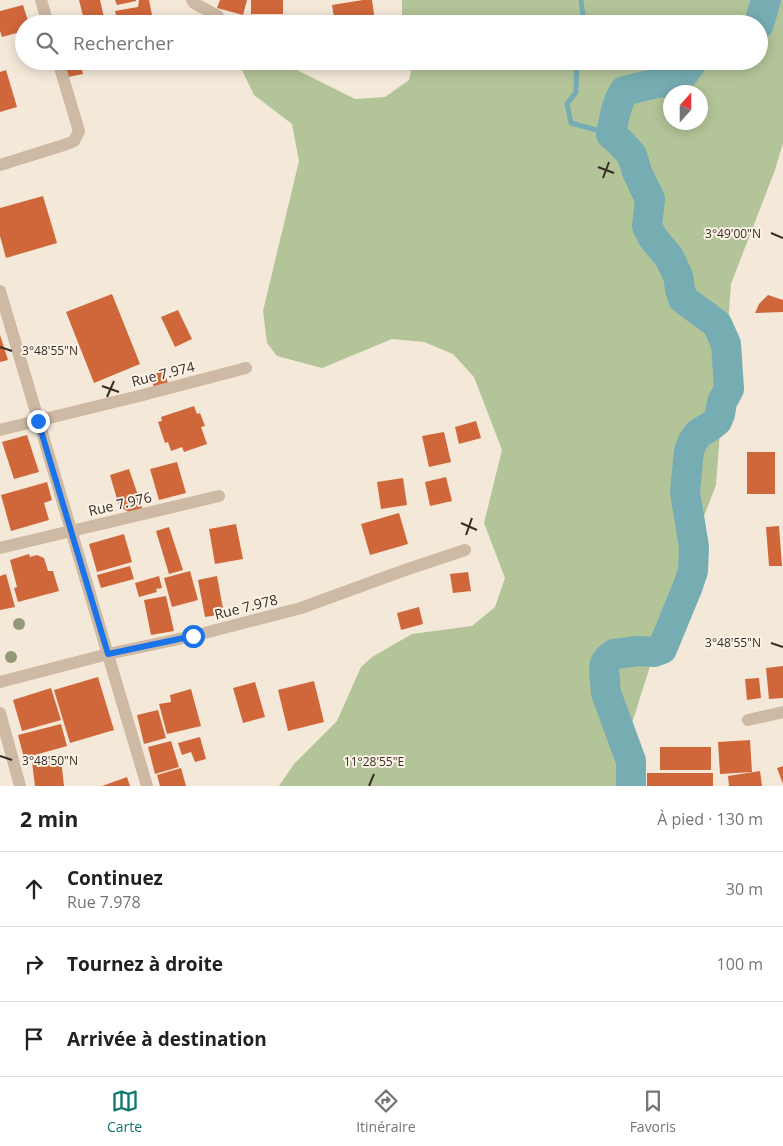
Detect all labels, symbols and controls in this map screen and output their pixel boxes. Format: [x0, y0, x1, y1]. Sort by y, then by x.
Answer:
search box [15, 15, 768, 70]
icon: search [33, 29, 61, 57]
text: Rechercher [73, 30, 174, 56]
north arrow [663, 85, 708, 130]
text: 3°49'00"N [705, 225, 761, 242]
text: 3°48'55"N [22, 342, 78, 359]
street label: Rue 7.974 [129, 357, 196, 391]
route end [27, 410, 50, 433]
street label: Rue 7.976 [86, 487, 153, 520]
street label: Rue 7.978 [212, 590, 279, 624]
route start [182, 625, 205, 648]
text: 3°48'55"N [705, 634, 761, 651]
text: 3°48'50"N [22, 752, 78, 769]
text: 11°28'55"E [344, 753, 404, 770]
text: 2 min [20, 805, 78, 833]
text: À pied · 130 m [657, 808, 763, 830]
text: Continuez [67, 865, 163, 891]
icon: ahead [20, 875, 48, 903]
text: 30 m [726, 878, 763, 900]
text: Rue 7.978 [67, 891, 141, 913]
icon: right [20, 950, 48, 978]
text: Tournez à droite [67, 951, 223, 977]
text: 100 m [717, 953, 763, 975]
icon: arrive [20, 1025, 48, 1053]
text: Arrivée à destination [67, 1026, 267, 1052]
tab: Carte [107, 1087, 142, 1136]
tab: Itinéraire [356, 1087, 416, 1136]
tab: Favoris [630, 1087, 676, 1136]

